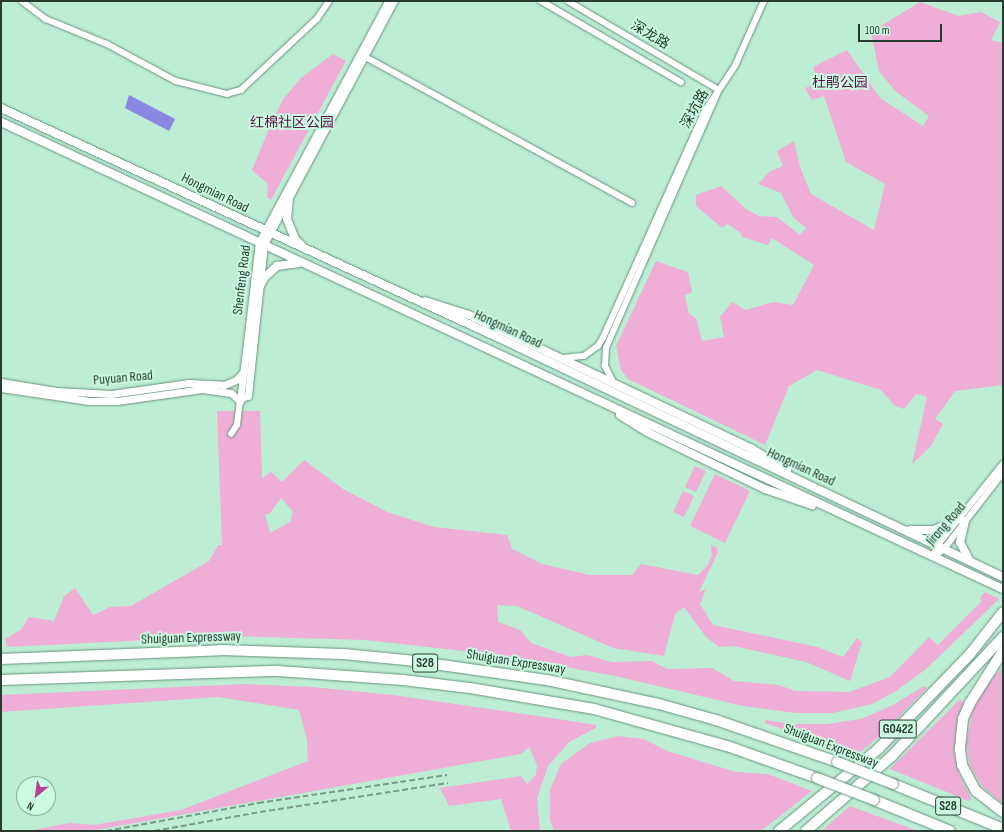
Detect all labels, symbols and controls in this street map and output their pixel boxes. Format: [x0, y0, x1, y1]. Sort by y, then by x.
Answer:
scale bar [860, 16, 944, 42]
street label: 深龙路 [628, 17, 672, 53]
text: 100 m [865, 23, 890, 38]
park label: 杜鹃公园 [812, 75, 868, 91]
street label: 深坑路 [677, 87, 713, 131]
park label: 红棉社区公园 [250, 115, 334, 131]
street label: Hongmian Road [179, 169, 251, 217]
street label: Shenfeng Road [229, 244, 255, 316]
street label: Hongmian Road [471, 306, 545, 352]
street label: Puyuan Road [92, 367, 154, 389]
street label: Hongmian Road [764, 444, 838, 490]
street label: Jirong Road [923, 499, 969, 549]
street label: Shuiguan Expressway [141, 628, 241, 648]
street label: Shuiguan Expressway [465, 646, 567, 678]
road number: S28 [412, 652, 438, 674]
road number: G0422 [878, 718, 918, 740]
street label: Shuiguan Expressway [781, 720, 881, 772]
north arrow [16, 776, 56, 816]
road number: S28 [935, 795, 961, 817]
text: N [25, 799, 36, 813]

